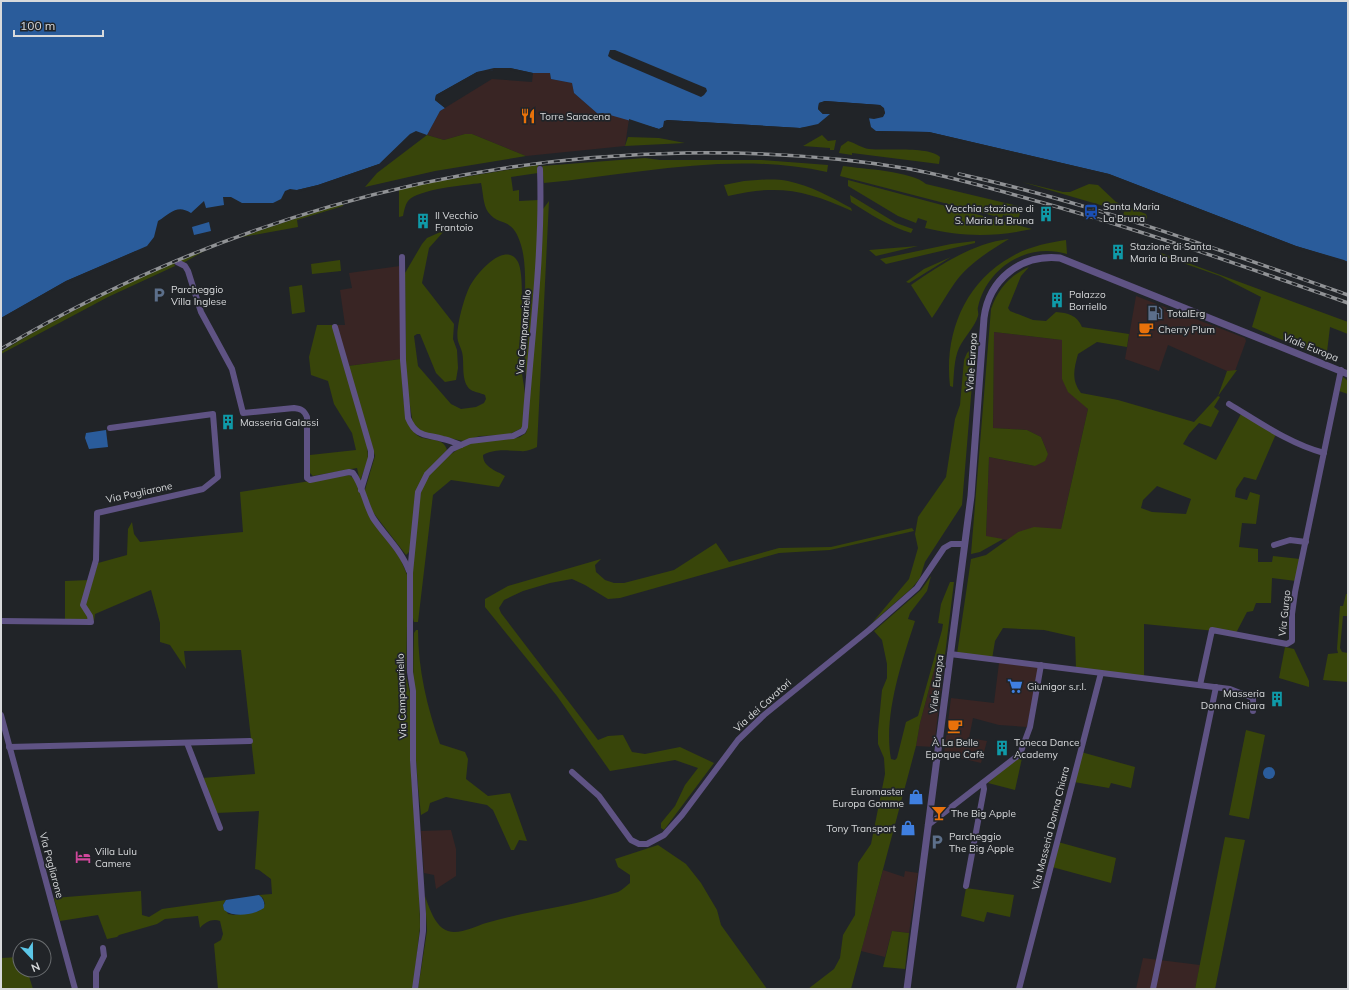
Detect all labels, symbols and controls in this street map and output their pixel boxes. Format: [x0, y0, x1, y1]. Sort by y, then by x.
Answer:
scale bar [14, 12, 103, 38]
text: 100 m [20, 18, 55, 33]
restaurant icon: Torre Saracena [519, 107, 537, 125]
place label: Torre Saracena [540, 110, 610, 123]
place label: Santa Maria La Bruna [1103, 200, 1160, 225]
place label: Vecchia stazione di S. Maria la Bruna [946, 202, 1034, 227]
station icon: Santa Maria La Bruna [1082, 203, 1100, 221]
building icon: Vecchia stazione di S. Maria la Bruna [1037, 205, 1055, 223]
place label: Il Vecchio Frantoio [435, 209, 478, 234]
building icon: Il Vecchio Frantoio [414, 212, 432, 230]
place label: Stazione di Santa Maria la Bruna [1130, 240, 1211, 265]
building icon: Stazione di Santa Maria la Bruna [1109, 243, 1127, 261]
place label: Parcheggio Villa Inglese [171, 283, 226, 308]
parking icon: Parcheggio Villa Inglese [150, 286, 168, 304]
place label: Palazzo Borriello [1069, 288, 1107, 313]
street label: Via Campanariello [513, 289, 534, 375]
building icon: Palazzo Borriello [1048, 291, 1066, 309]
fuel station icon: TotalErg [1146, 304, 1164, 322]
place label: TotalErg [1167, 307, 1205, 320]
cafe icon: Cherry Plum [1137, 320, 1155, 338]
place label: Cherry Plum [1158, 323, 1215, 336]
street label: Viale Europa [1281, 330, 1340, 364]
street label: Viale Europa [963, 332, 980, 392]
building icon: Masseria Galassi [219, 413, 237, 431]
place label: Masseria Galassi [240, 416, 319, 429]
street label: Via Pagliarone [105, 479, 174, 506]
street label: Via Gurgo [1276, 589, 1293, 637]
street label: Via Campanariello [394, 653, 409, 739]
street label: Viale Europa [926, 654, 947, 714]
street label: Via dei Cavatori [731, 676, 794, 735]
supermarket icon: Giunigor s.r.l. [1006, 677, 1024, 695]
place label: Giunigor s.r.l. [1027, 680, 1086, 693]
place label: Masseria Donna Chiara [1201, 687, 1265, 712]
building icon: Masseria Donna Chiara [1268, 690, 1286, 708]
cafe icon: À La Belle Epoque Cafè [946, 717, 964, 735]
place label: À La Belle Epoque Cafè [926, 736, 984, 761]
place label: Toneca Dance Academy [1014, 736, 1079, 761]
building icon: Toneca Dance Academy [993, 739, 1011, 757]
street label: Via Masseria Donna Chiara [1029, 765, 1072, 891]
place label: Euromaster Europa Gomme [832, 785, 904, 810]
shop icon: Euromaster Europa Gomme [907, 788, 925, 806]
bar icon: The Big Apple [930, 804, 948, 822]
place label: The Big Apple [951, 807, 1016, 820]
shop icon: Tony Transport [899, 819, 917, 837]
place label: Tony Transport [827, 822, 896, 835]
place label: Parcheggio The Big Apple [949, 830, 1014, 855]
street label: Via Pagliarone [36, 831, 67, 899]
parking icon: Parcheggio The Big Apple [928, 833, 946, 851]
place label: Villa Lulu Camere [95, 845, 137, 870]
hotel icon: Villa Lulu Camere [74, 848, 92, 866]
north arrow [12, 938, 52, 978]
text: N [29, 959, 42, 975]

